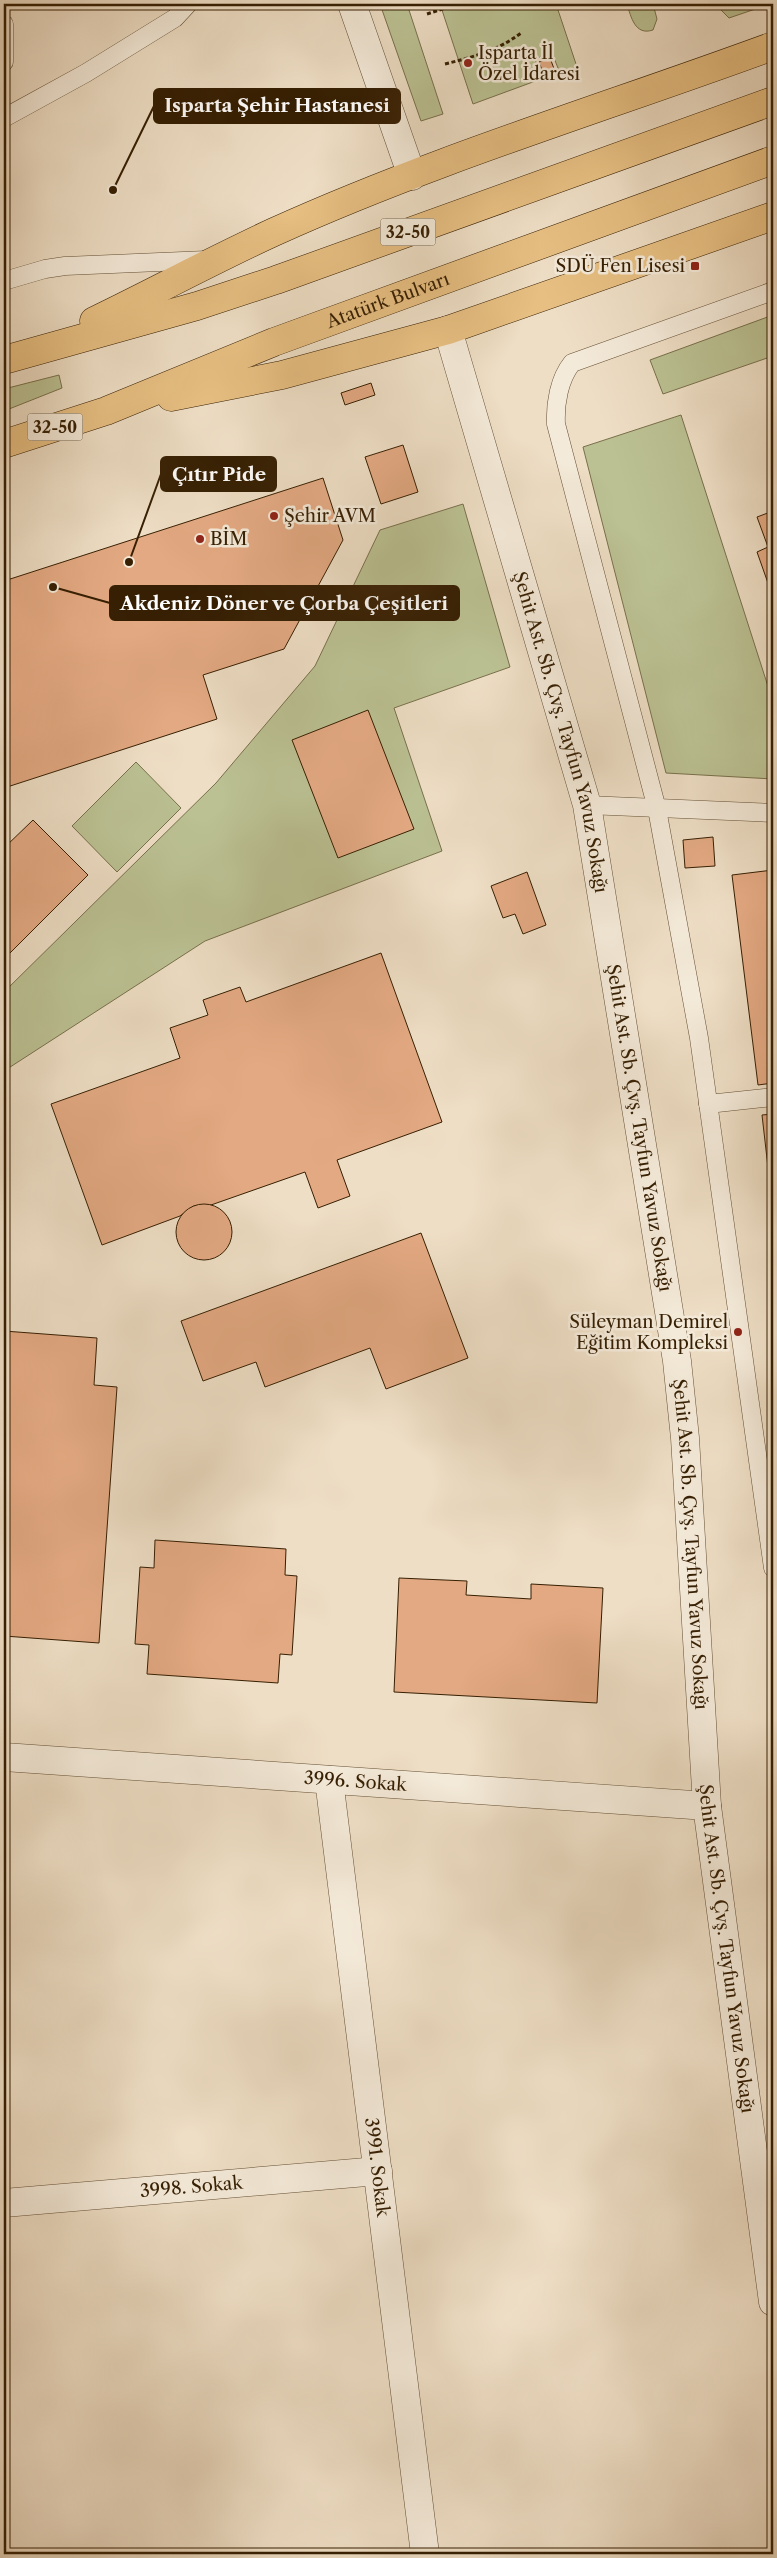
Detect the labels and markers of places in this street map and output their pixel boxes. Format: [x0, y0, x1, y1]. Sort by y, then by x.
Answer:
place label: Isparta İl Özel İdaresi [478, 41, 581, 85]
marker: Isparta İl Özel İdaresi [462, 57, 474, 69]
callout: Isparta Şehir Hastanesi [154, 89, 400, 123]
place label: SDÜ Fen Lisesi [555, 254, 686, 277]
marker: SDÜ Fen Lisesi [689, 260, 701, 272]
callout: Çıtır Pide [161, 457, 276, 491]
place label: Şehir AVM [284, 505, 376, 527]
marker: Şehir AVM [268, 510, 280, 522]
place label: BİM [210, 527, 247, 550]
marker: BİM [194, 533, 206, 545]
callout: Akdeniz Döner ve Çorba Çeşitleri [110, 586, 459, 620]
place label: Süleyman Demirel Eğitim Kompleksi [569, 1311, 729, 1354]
marker: Süleyman Demirel Eğitim Kompleksi [732, 1326, 744, 1338]

